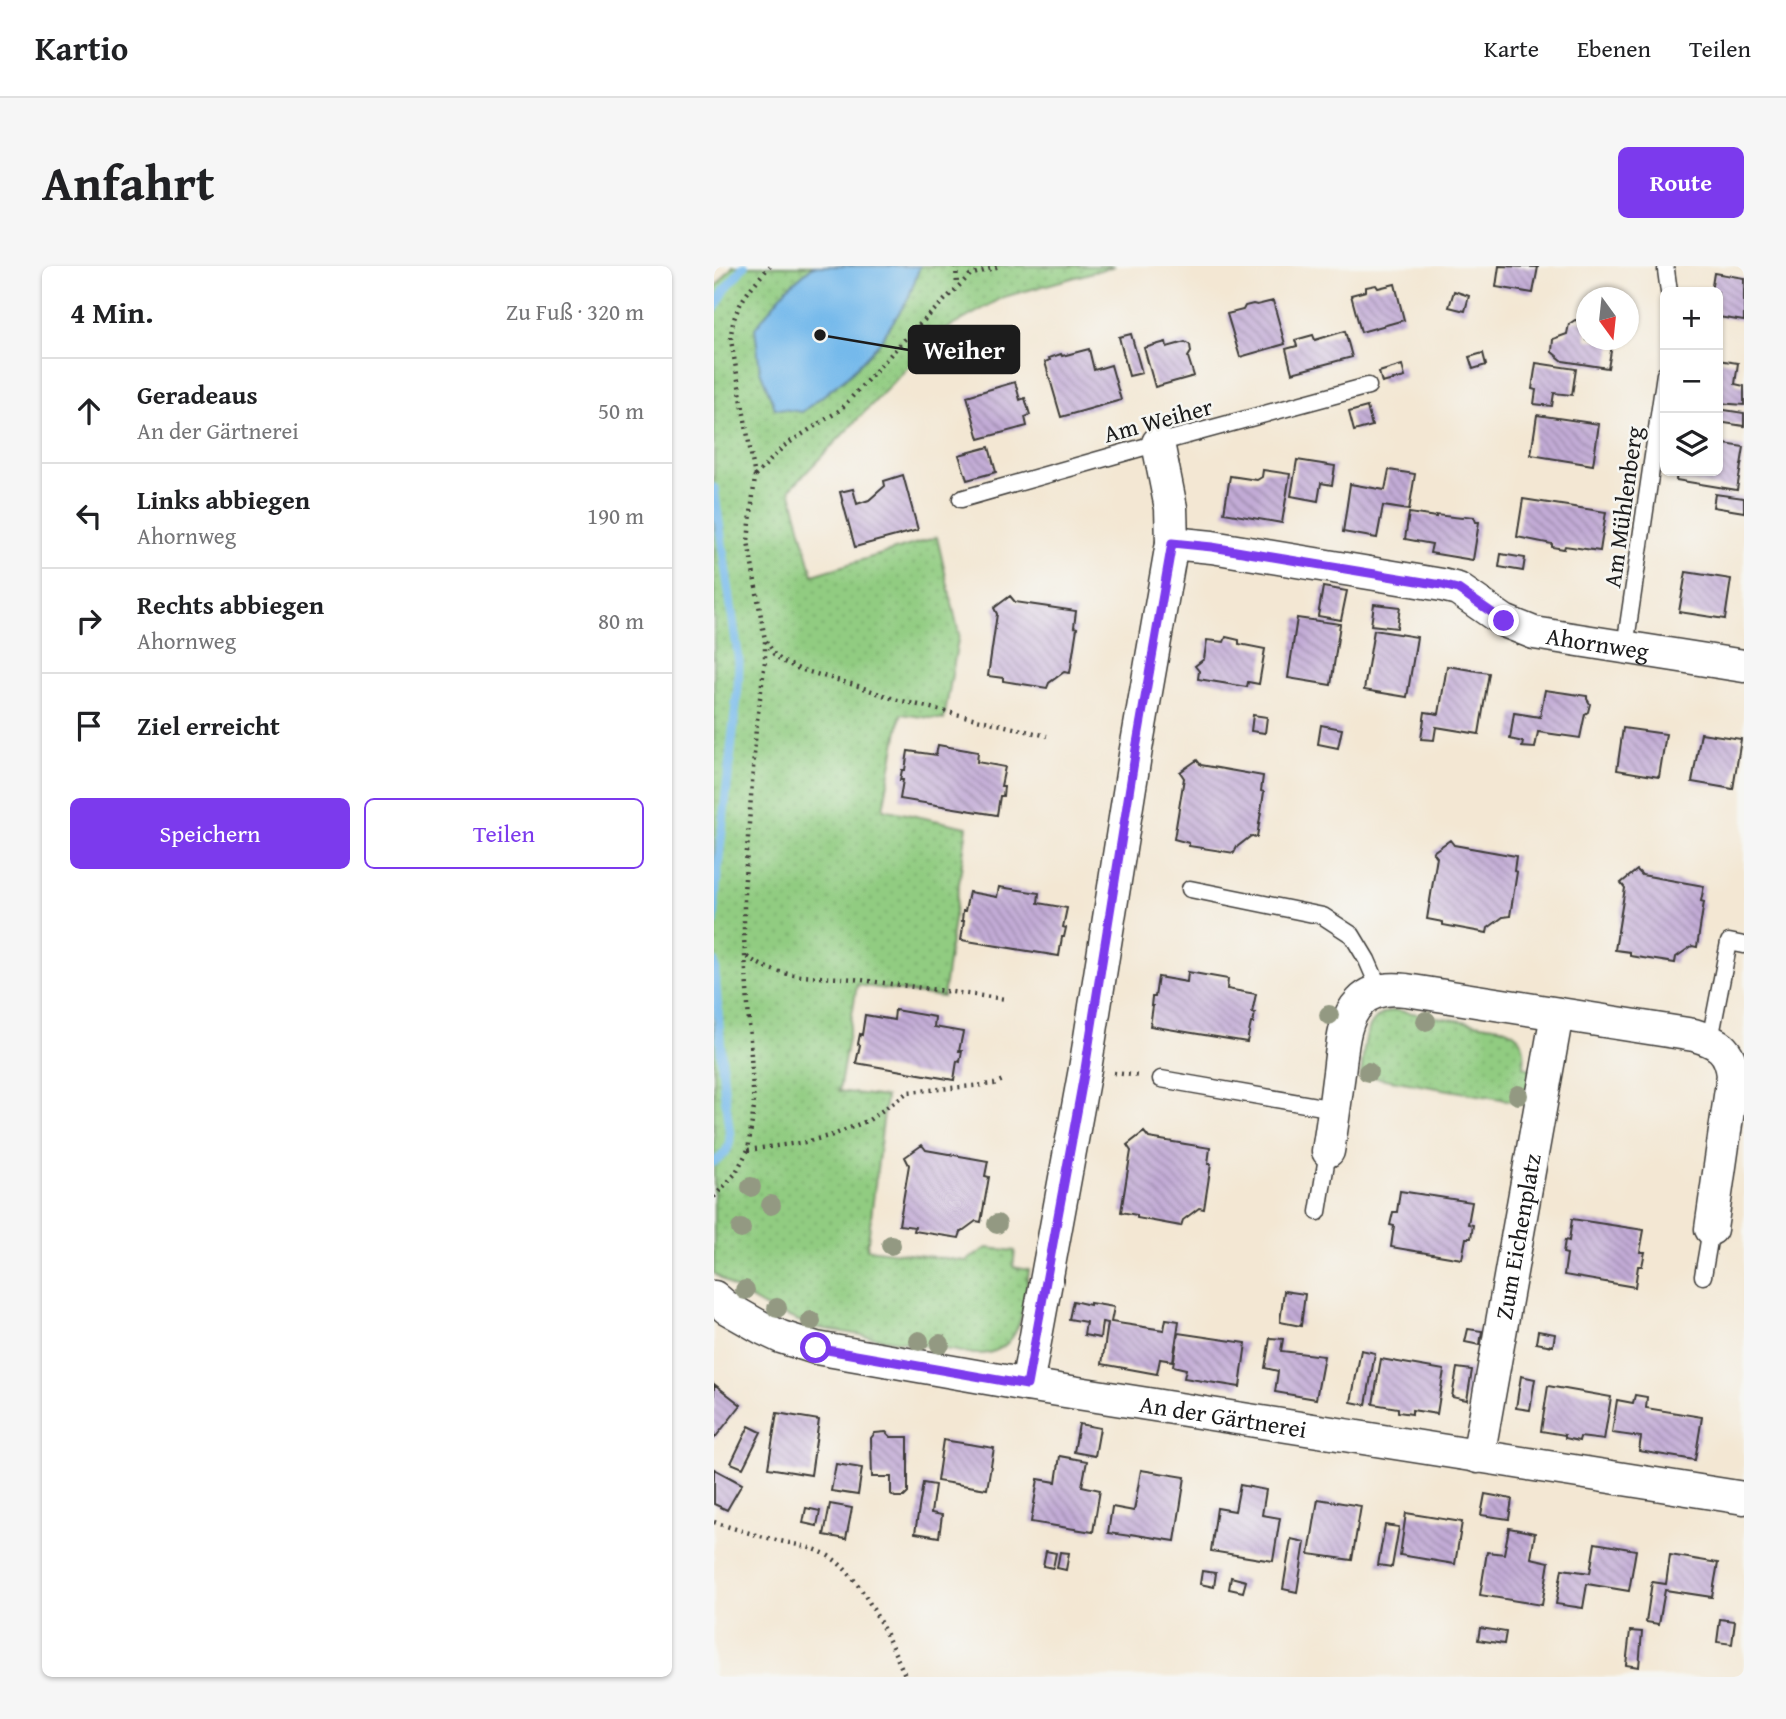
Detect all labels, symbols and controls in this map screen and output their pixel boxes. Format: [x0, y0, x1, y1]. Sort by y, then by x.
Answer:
text: Kartio [35, 24, 128, 72]
text: Karte [1484, 31, 1539, 66]
text: Ebenen [1577, 31, 1651, 66]
text: Teilen [1689, 31, 1751, 66]
text: Anfahrt [42, 146, 215, 218]
button: Route [1618, 147, 1744, 218]
north arrow [1576, 287, 1639, 350]
map controls [1660, 287, 1723, 476]
button: + [1660, 287, 1723, 350]
text: 4 Min. [70, 290, 153, 334]
text: Zu Fuß · 320 m [506, 295, 644, 328]
callout: Weiher [909, 326, 1019, 373]
text: Weiher [923, 330, 1005, 369]
button: − [1660, 350, 1723, 413]
text: Geradeaus [137, 375, 258, 414]
street label: Am Weiher [1100, 389, 1217, 451]
icon: ahead [70, 392, 108, 430]
text: 50 m [598, 394, 644, 427]
button: layers [1660, 413, 1723, 476]
text: An der Gärtnerei [137, 414, 299, 447]
street label: Am Mühlenberg [1594, 424, 1652, 590]
text: Links abbiegen [137, 480, 310, 519]
icon: left [70, 497, 108, 535]
text: 190 m [587, 499, 644, 532]
text: Ahornweg [137, 519, 236, 552]
text: Rechts abbiegen [137, 585, 324, 624]
icon: right [70, 602, 108, 640]
text: 80 m [598, 604, 644, 637]
route end [1488, 605, 1519, 636]
street label: Ahornweg [1544, 618, 1651, 668]
text: Ahornweg [137, 624, 236, 657]
text: Ziel erreicht [137, 706, 280, 745]
icon: arrive [70, 707, 108, 745]
button: Speichern [70, 798, 350, 869]
button: Teilen [364, 798, 644, 869]
street label: Zum Eichenplatz [1485, 1151, 1549, 1322]
route start [800, 1332, 831, 1363]
street label: An der Gärtnerei [1137, 1386, 1310, 1446]

